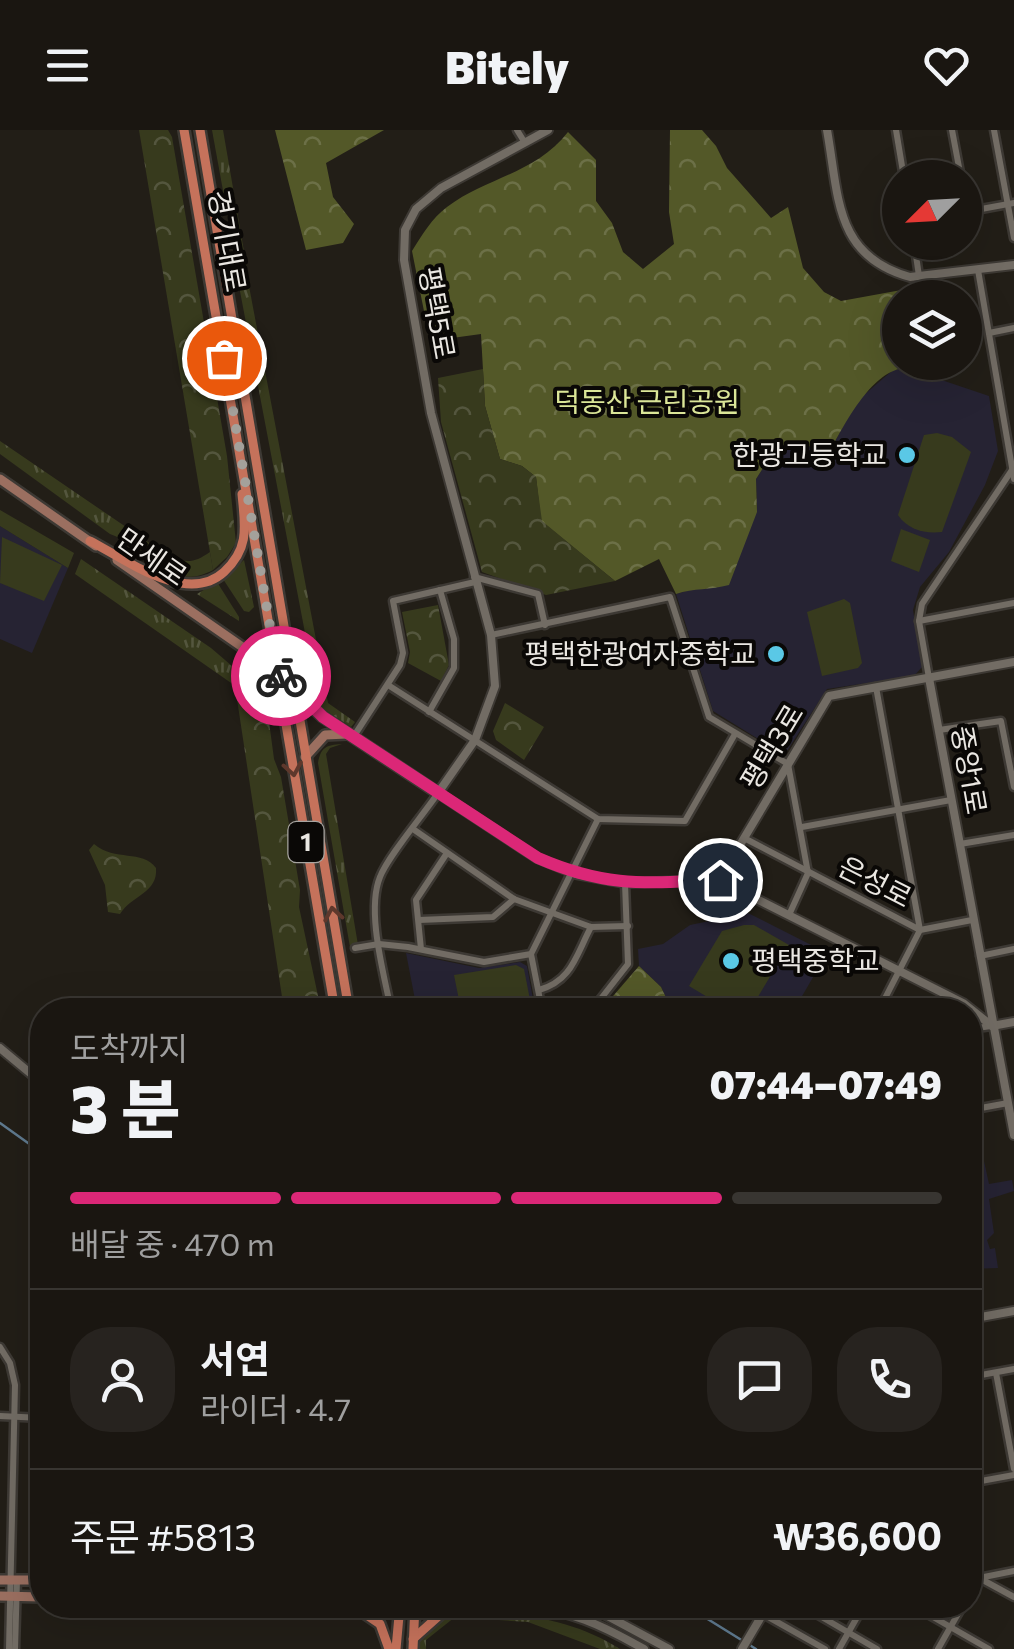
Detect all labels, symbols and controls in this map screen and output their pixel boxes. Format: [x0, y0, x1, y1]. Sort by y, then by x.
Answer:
icon: menu [40, 38, 95, 93]
text: Bitely [445, 38, 569, 93]
icon: heart [919, 38, 974, 93]
north arrow [882, 160, 982, 260]
map controls [882, 160, 982, 380]
street label: 경기대로 [202, 187, 254, 295]
street label: 평택5로 [413, 264, 463, 362]
button: layers [882, 280, 982, 380]
pin [182, 316, 267, 401]
icon: bag [197, 331, 252, 386]
park label: 덕동산 근린공원 [554, 384, 740, 418]
place label: 한광고등학교 [732, 437, 887, 471]
marker: 한광고등학교 [896, 444, 918, 466]
street label: 만세로 [111, 520, 194, 592]
courier [231, 626, 331, 726]
place label: 평택한광여자중학교 [524, 636, 756, 670]
marker: 평택한광여자중학교 [765, 643, 787, 665]
icon: bike [254, 649, 309, 704]
street label: 평택3로 [733, 698, 810, 795]
street label: 중앙1로 [945, 723, 994, 817]
one-way arrow [282, 761, 303, 778]
road number: 1 [288, 822, 324, 862]
pin [678, 838, 763, 923]
street label: 은성로 [833, 848, 918, 914]
icon: home [693, 853, 748, 908]
one-way arrow [323, 906, 344, 922]
place label: 평택중학교 [751, 943, 880, 977]
marker: 평택중학교 [720, 950, 742, 972]
text: 도착까지 [70, 1027, 188, 1067]
text: 07:44–07:49 [710, 1060, 942, 1107]
text: 3 분 [70, 1067, 181, 1146]
text: 배달 중 · 470 m [70, 1223, 275, 1263]
button: person [70, 1327, 175, 1432]
button: chat [707, 1327, 812, 1432]
button: phone [837, 1327, 942, 1432]
text: 서연 [200, 1334, 270, 1381]
text: 라이더 · 4.7 [200, 1388, 351, 1428]
text: ₩36,600 [773, 1511, 942, 1558]
text: 주문 #5813 [70, 1512, 256, 1559]

